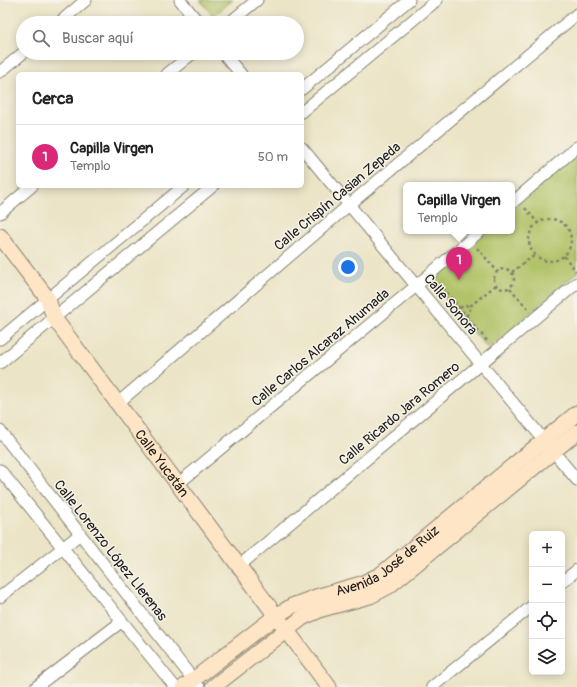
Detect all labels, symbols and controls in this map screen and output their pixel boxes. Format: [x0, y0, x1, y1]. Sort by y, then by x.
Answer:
search box [16, 16, 304, 60]
icon: search [30, 27, 52, 49]
text: Buscar aquí [62, 29, 134, 48]
text: Cerca [32, 88, 73, 109]
street label: Calle Crispín Casian Zepeda [271, 138, 404, 254]
text: Capilla Virgen [70, 139, 154, 158]
text: 1 [42, 149, 48, 165]
text: 50 m [258, 149, 288, 165]
text: Templo [70, 158, 110, 174]
popup [403, 182, 515, 234]
text: Capilla Virgen [417, 191, 501, 210]
text: Templo [417, 210, 458, 226]
pin: 1 [446, 247, 472, 280]
your location [338, 257, 358, 277]
street label: Calle Sonora [420, 270, 481, 338]
street label: Calle Carlos Alcaraz Ahumada [248, 285, 393, 410]
street label: Calle Ricardo Jara Romero [335, 358, 464, 469]
street label: Calle Yucatán [131, 426, 192, 500]
street label: Calle Lorenzo López Llerenas [50, 477, 171, 625]
street label: Avenida José de Ruiz [334, 522, 443, 600]
map controls [529, 531, 565, 675]
button: + [529, 531, 565, 567]
button: − [529, 567, 565, 603]
button: locate [529, 603, 565, 639]
button: layers [529, 639, 565, 675]

